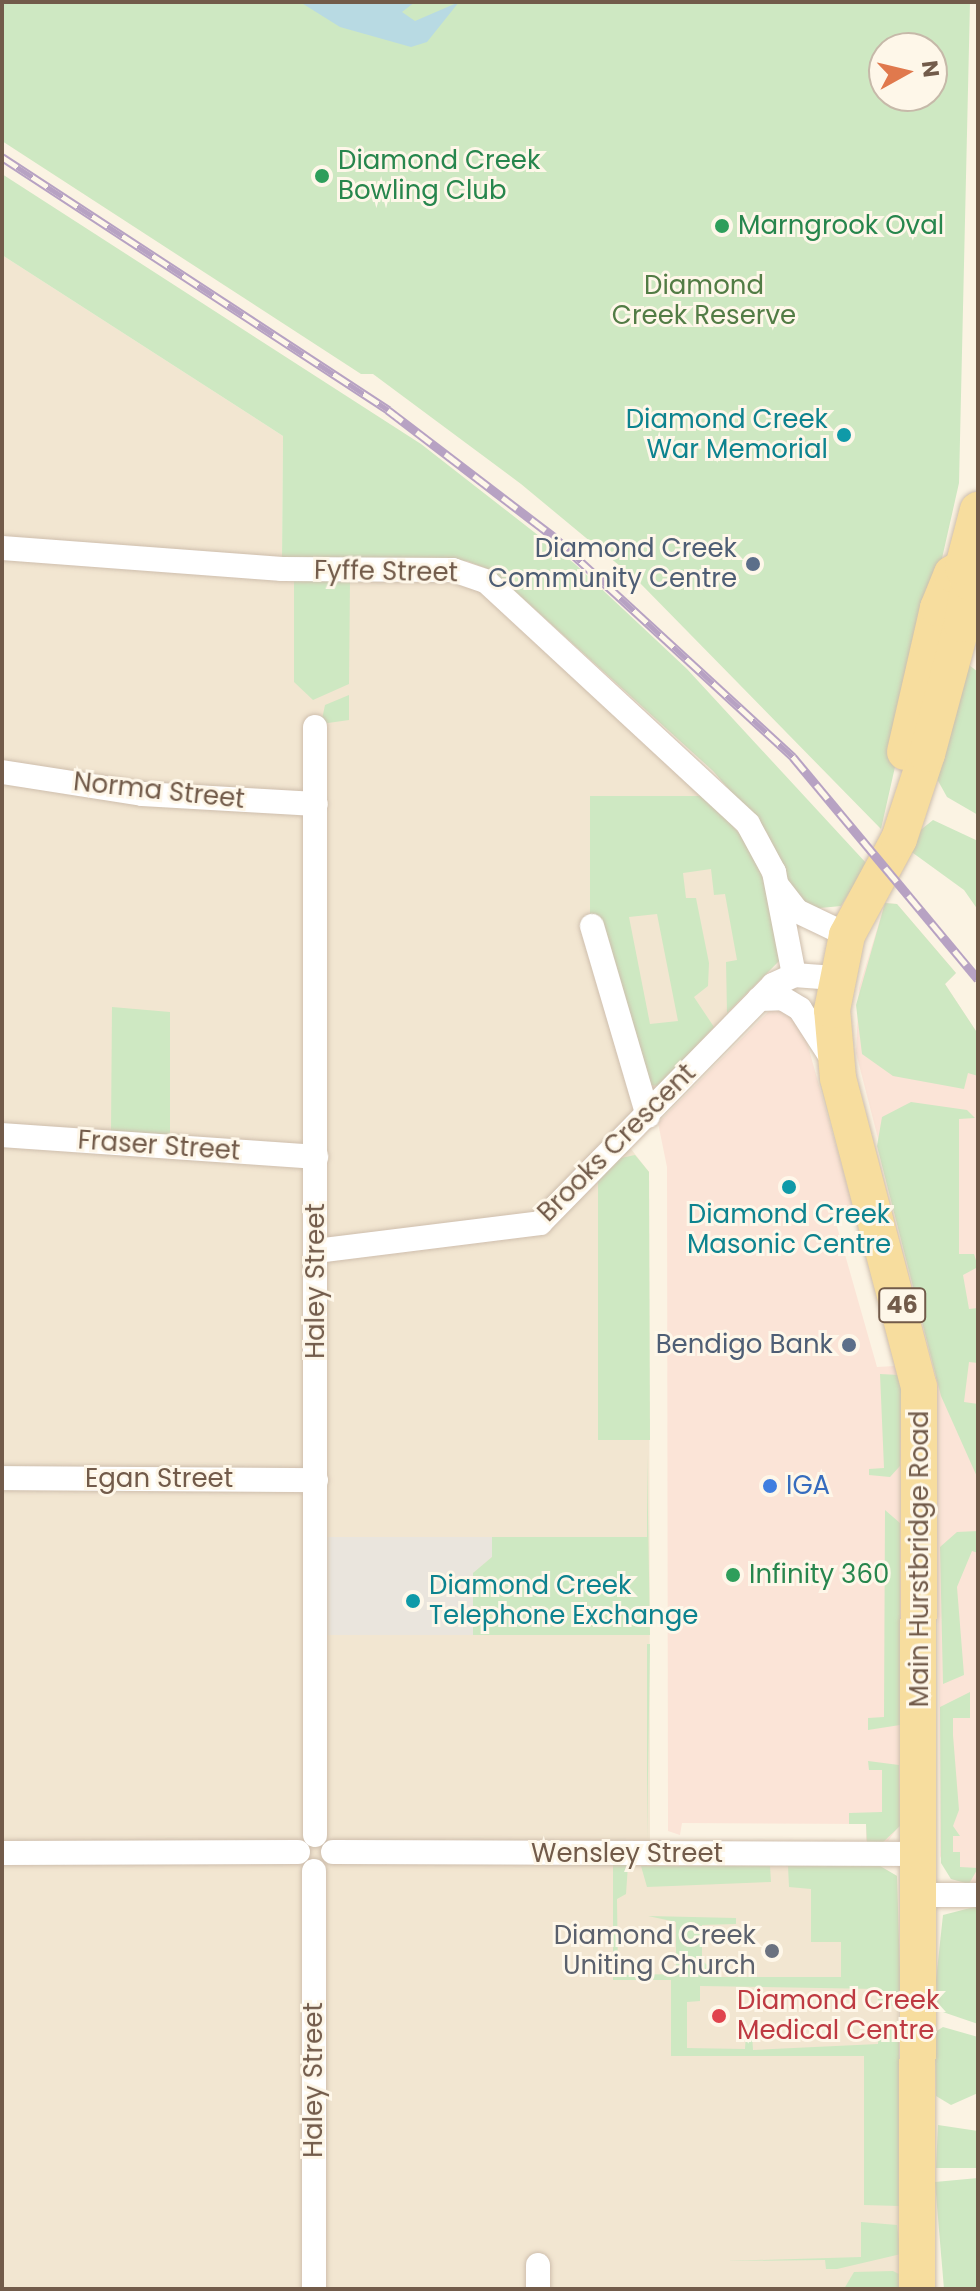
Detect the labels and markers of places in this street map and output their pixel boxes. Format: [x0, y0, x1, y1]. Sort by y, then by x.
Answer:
place label: Diamond Creek Bowling Club [338, 145, 540, 206]
marker: Diamond Creek Bowling Club [313, 167, 331, 185]
place label: Marngrook Oval [738, 210, 944, 242]
marker: Marngrook Oval [713, 217, 731, 235]
place label: Diamond Creek War Memorial [626, 404, 828, 466]
marker: Diamond Creek War Memorial [835, 426, 853, 444]
place label: Diamond Creek Community Centre [488, 533, 737, 594]
marker: Diamond Creek Community Centre [744, 555, 762, 573]
marker: Diamond Creek Masonic Centre [780, 1178, 798, 1196]
place label: Diamond Creek Masonic Centre [687, 1199, 891, 1260]
place label: Bendigo Bank [656, 1329, 833, 1361]
marker: Bendigo Bank [840, 1336, 858, 1354]
place label: IGA [786, 1470, 830, 1502]
marker: IGA [761, 1477, 779, 1495]
place label: Infinity 360 [749, 1559, 889, 1591]
marker: Infinity 360 [724, 1566, 742, 1584]
place label: Diamond Creek Telephone Exchange [429, 1570, 698, 1632]
marker: Diamond Creek Telephone Exchange [404, 1592, 422, 1610]
place label: Diamond Creek Uniting Church [554, 1920, 756, 1982]
marker: Diamond Creek Uniting Church [763, 1942, 781, 1960]
place label: Diamond Creek Medical Centre [737, 1985, 939, 2046]
marker: Diamond Creek Medical Centre [708, 2005, 730, 2027]

